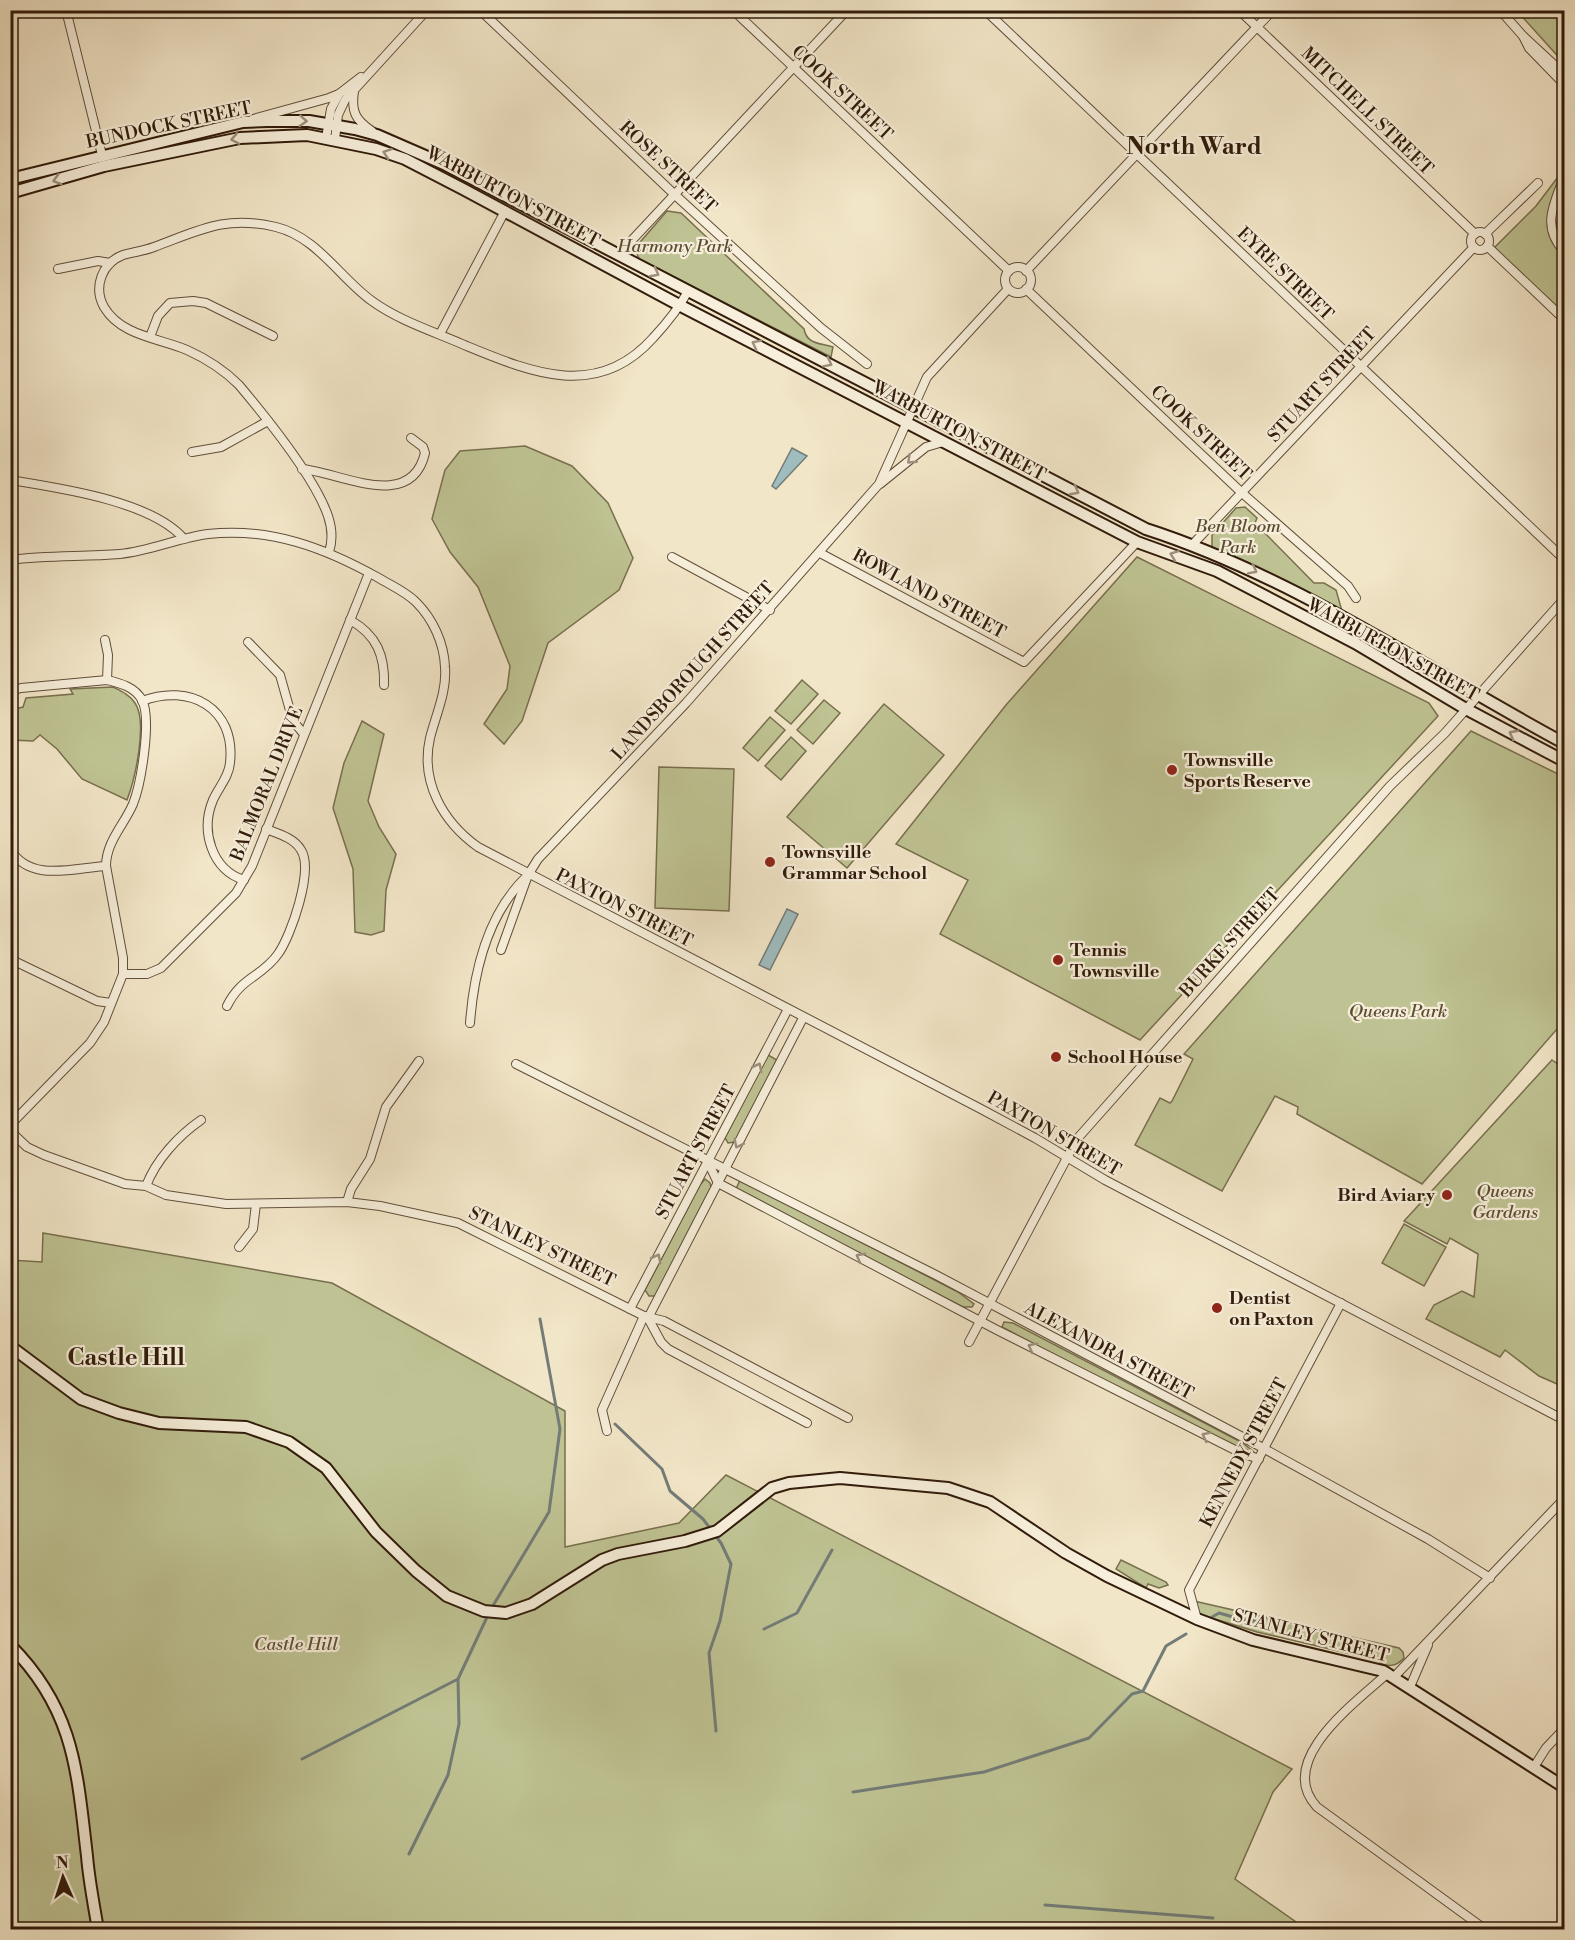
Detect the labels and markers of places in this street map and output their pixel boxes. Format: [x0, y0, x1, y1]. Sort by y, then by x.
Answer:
place label: Townsville Sports Reserve [1184, 749, 1311, 793]
marker: Townsville Sports Reserve [1165, 763, 1179, 777]
place label: Townsville Grammar School [782, 841, 927, 885]
marker: Townsville Grammar School [763, 855, 777, 869]
place label: Tennis Townsville [1070, 939, 1160, 983]
marker: Tennis Townsville [1051, 953, 1065, 967]
place label: School House [1068, 1046, 1183, 1069]
marker: School House [1049, 1050, 1063, 1064]
place label: Bird Aviary [1337, 1184, 1436, 1207]
marker: Bird Aviary [1440, 1188, 1454, 1202]
place label: Dentist on Paxton [1229, 1287, 1314, 1331]
marker: Dentist on Paxton [1210, 1301, 1224, 1315]

